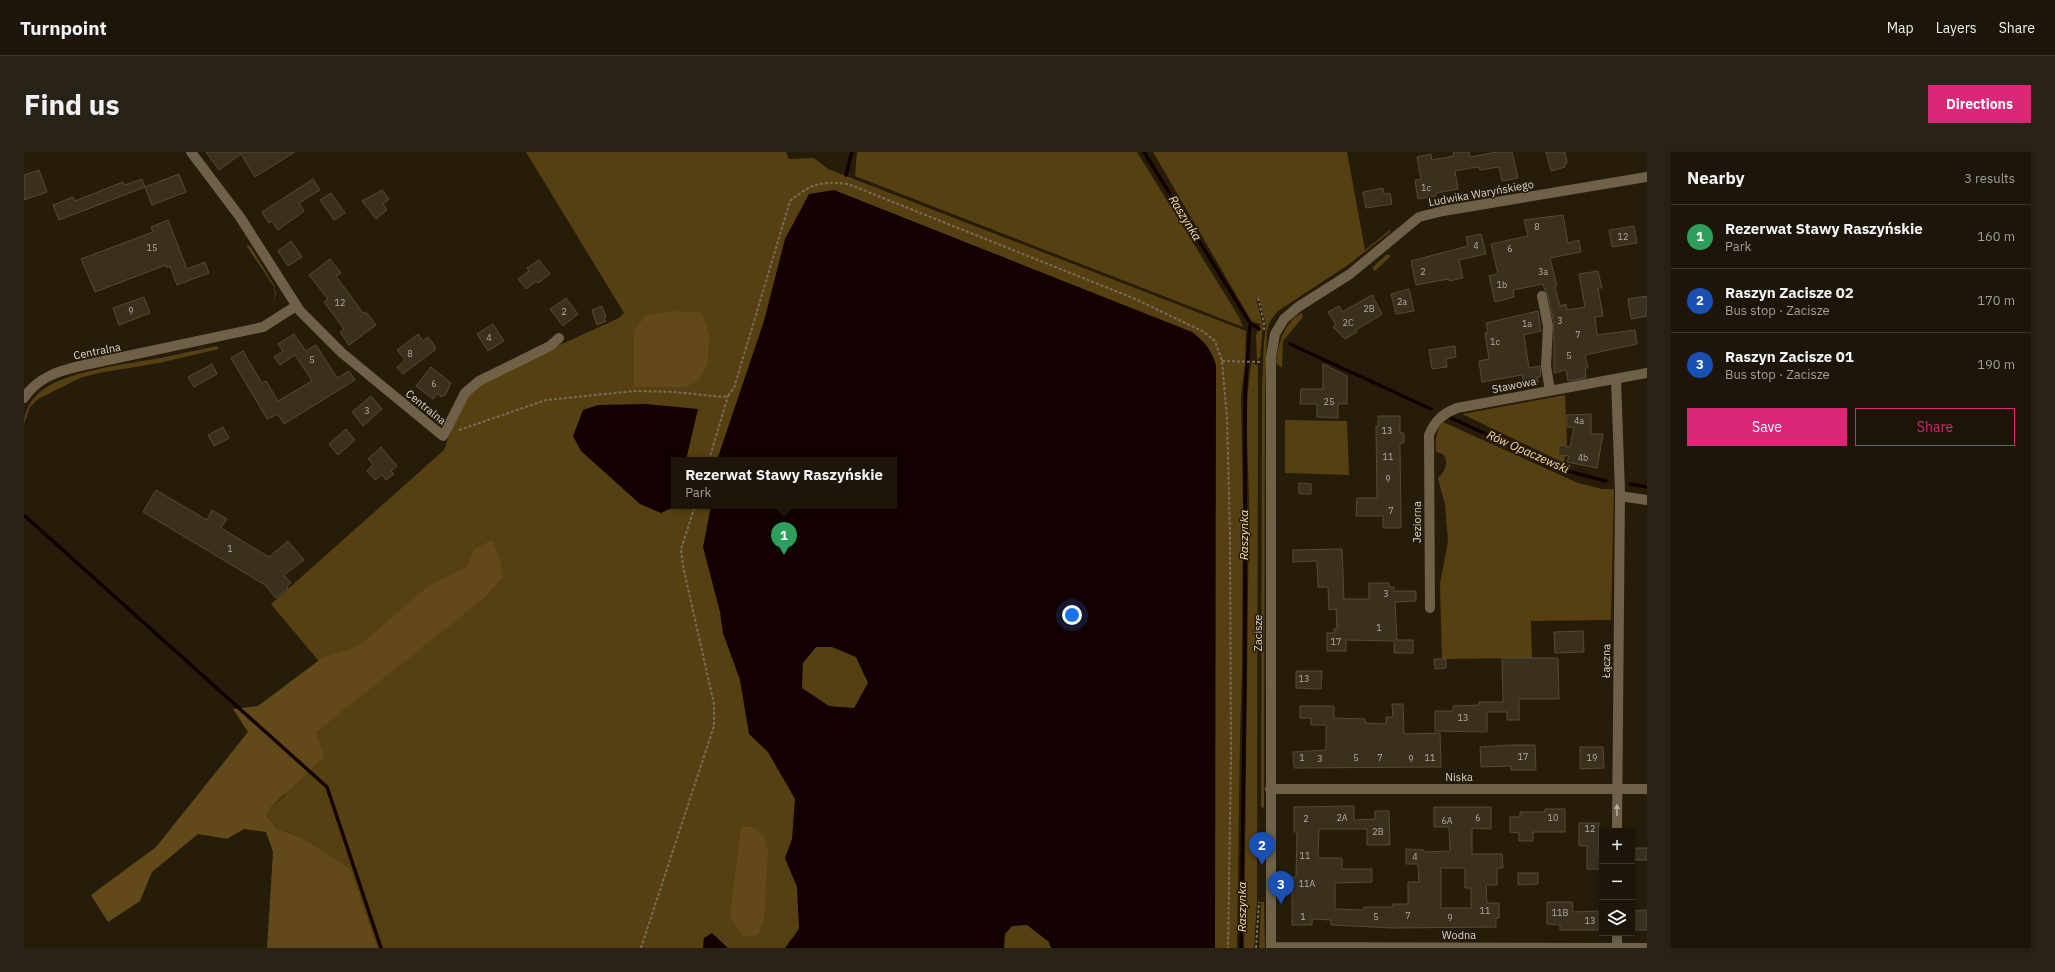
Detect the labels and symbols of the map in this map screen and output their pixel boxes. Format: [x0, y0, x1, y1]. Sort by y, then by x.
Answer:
street label: Ludwika Waryńskiego [1427, 177, 1535, 209]
house number: 1c [1421, 182, 1431, 193]
water label: Raszynka [1166, 192, 1205, 243]
house number: 8 [1534, 221, 1540, 232]
house number: 12 [1618, 231, 1628, 242]
house number: 4 [1473, 240, 1479, 251]
house number: 15 [147, 242, 157, 253]
house number: 6 [1507, 243, 1513, 254]
house number: 2 [1420, 266, 1426, 277]
house number: 3a [1538, 266, 1548, 277]
house number: 1b [1497, 279, 1507, 290]
house number: 2a [1397, 296, 1407, 307]
house number: 12 [335, 297, 345, 308]
house number: 2B [1363, 303, 1375, 314]
house number: 9 [128, 305, 134, 316]
house number: 2 [561, 306, 567, 317]
house number: 3 [1557, 315, 1563, 326]
house number: 2C [1343, 317, 1354, 328]
house number: 1a [1522, 318, 1532, 329]
house number: 7 [1575, 329, 1581, 340]
house number: 4 [486, 332, 492, 343]
house number: 1c [1490, 336, 1500, 347]
street label: Centralna [72, 340, 122, 362]
house number: 8 [407, 348, 413, 359]
house number: 5 [1566, 350, 1572, 361]
house number: 5 [309, 354, 315, 365]
street label: Stawowa [1491, 374, 1537, 396]
house number: 6 [431, 378, 437, 389]
street label: Centralna [403, 386, 449, 428]
house number: 25 [1324, 396, 1334, 407]
house number: 3 [364, 405, 370, 416]
house number: 4a [1574, 415, 1584, 426]
house number: 13 [1382, 425, 1392, 436]
water label: Rów Opaczewski [1485, 427, 1572, 477]
house number: 11 [1383, 451, 1393, 462]
house number: 4b [1578, 452, 1588, 463]
house number: 9 [1385, 473, 1391, 484]
street label: Jeziorna [1410, 501, 1424, 543]
house number: 7 [1388, 505, 1394, 516]
water label: Raszynka [1236, 510, 1251, 560]
pin: 1 [771, 522, 797, 555]
house number: 1 [227, 543, 233, 554]
house number: 3 [1383, 588, 1389, 599]
your location [1062, 605, 1082, 625]
street label: Zacisze [1251, 615, 1265, 651]
house number: 1 [1376, 622, 1382, 633]
house number: 17 [1331, 636, 1341, 647]
street label: Łączna [1599, 644, 1613, 679]
house number: 13 [1299, 673, 1309, 684]
house number: 13 [1458, 712, 1468, 723]
house number: 17 [1518, 751, 1528, 762]
house number: 1 [1299, 752, 1305, 763]
house number: 5 [1353, 752, 1359, 763]
house number: 7 [1377, 752, 1383, 763]
house number: 11 [1425, 752, 1435, 763]
house number: 19 [1587, 752, 1597, 763]
house number: 3 [1317, 753, 1323, 764]
house number: 9 [1408, 753, 1414, 764]
street label: Niska [1445, 770, 1473, 784]
one-way arrow [1614, 803, 1620, 816]
house number: 2A [1336, 812, 1348, 823]
house number: 6 [1475, 812, 1481, 823]
house number: 10 [1548, 812, 1558, 823]
house number: 2 [1303, 813, 1309, 824]
house number: 6A [1441, 815, 1453, 826]
house number: 12 [1585, 823, 1595, 834]
house number: 2B [1372, 826, 1384, 837]
pin: 2 [1249, 832, 1275, 865]
house number: 11 [1300, 850, 1310, 861]
house number: 4 [1412, 851, 1418, 862]
pin: 3 [1268, 871, 1294, 904]
house number: 11A [1299, 878, 1316, 889]
water label: Raszynka [1234, 882, 1249, 932]
house number: 11 [1480, 905, 1490, 916]
house number: 11B [1552, 907, 1568, 918]
house number: 7 [1405, 910, 1411, 921]
house number: 1 [1300, 911, 1306, 922]
house number: 5 [1373, 911, 1379, 922]
house number: 9 [1447, 912, 1453, 923]
house number: 13 [1585, 915, 1595, 926]
street label: Wodna [1442, 928, 1476, 942]

